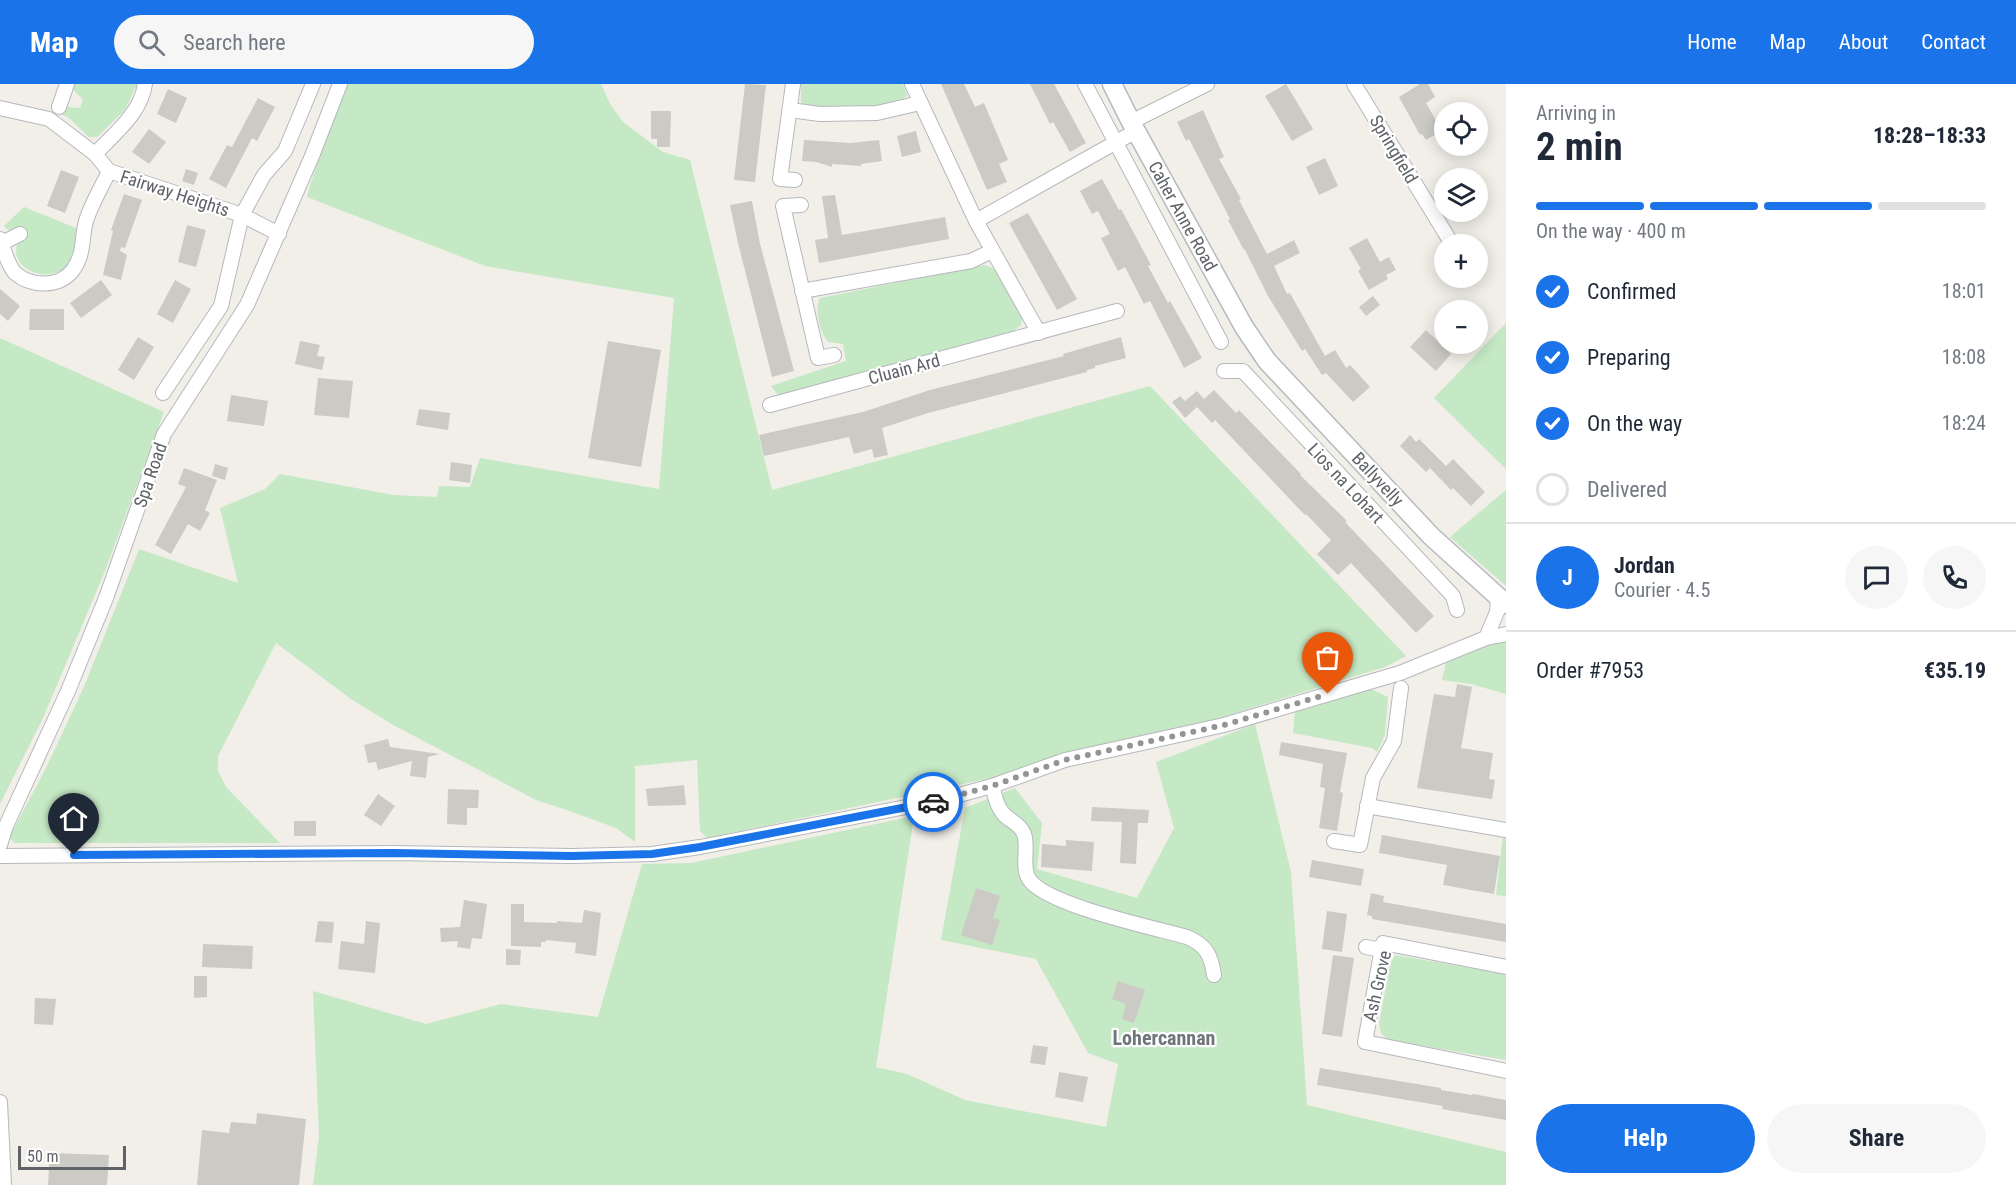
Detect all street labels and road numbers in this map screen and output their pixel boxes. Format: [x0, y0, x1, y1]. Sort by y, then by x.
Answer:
street label: Springfield [1365, 111, 1423, 187]
street label: Caher Anne Road [1144, 158, 1222, 274]
street label: Fairway Heights [118, 165, 232, 221]
street label: Cluain Ard [866, 349, 942, 389]
street label: Lios na Lohart [1304, 439, 1388, 527]
street label: Spa Road [129, 440, 171, 510]
street label: Ballyvelly [1348, 448, 1409, 511]
street label: Ash Grove [1359, 948, 1395, 1024]

